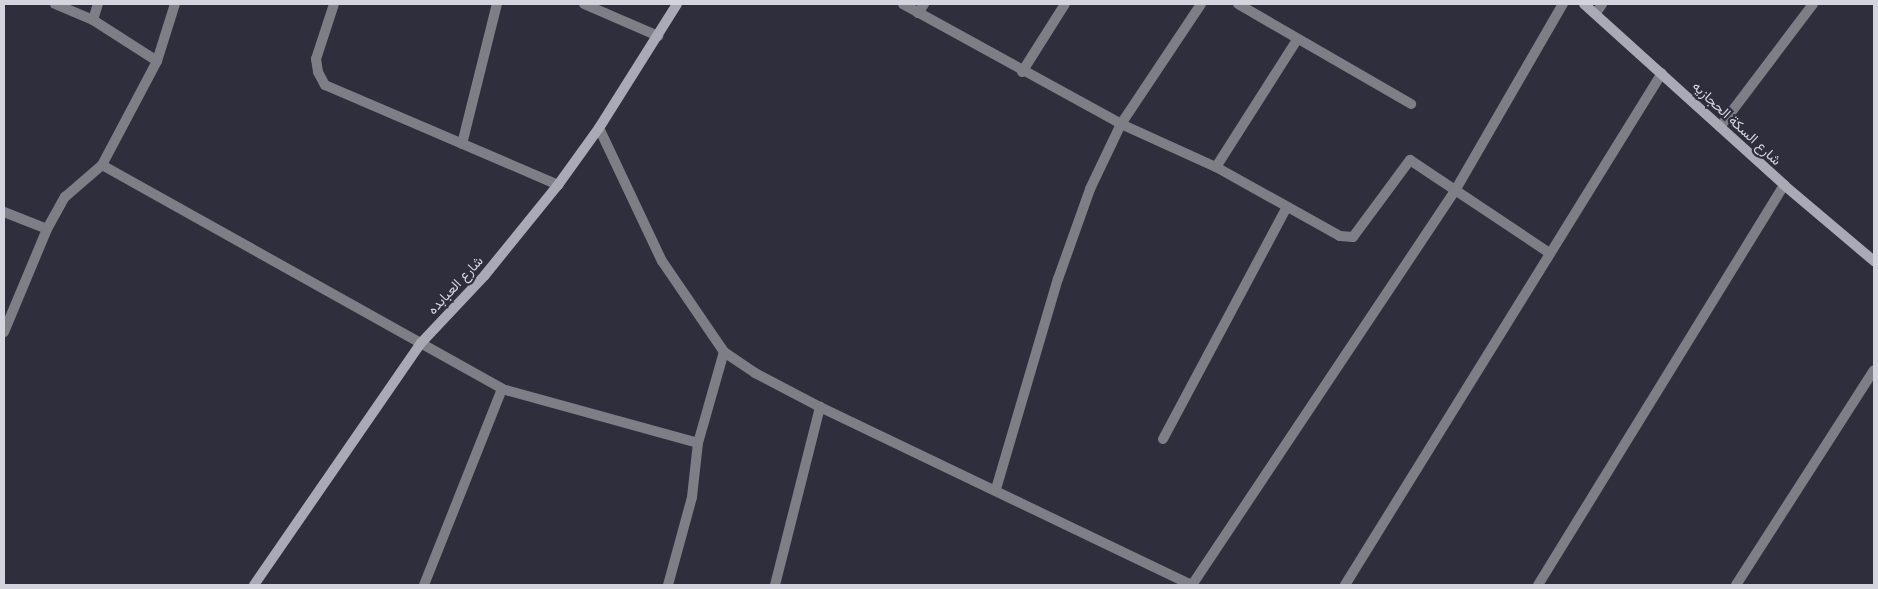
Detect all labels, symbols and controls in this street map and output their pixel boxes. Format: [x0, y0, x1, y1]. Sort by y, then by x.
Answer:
street label: شارع السكة الحجازيه [1689, 78, 1785, 168]
street label: شارع العبابده [424, 252, 486, 318]

